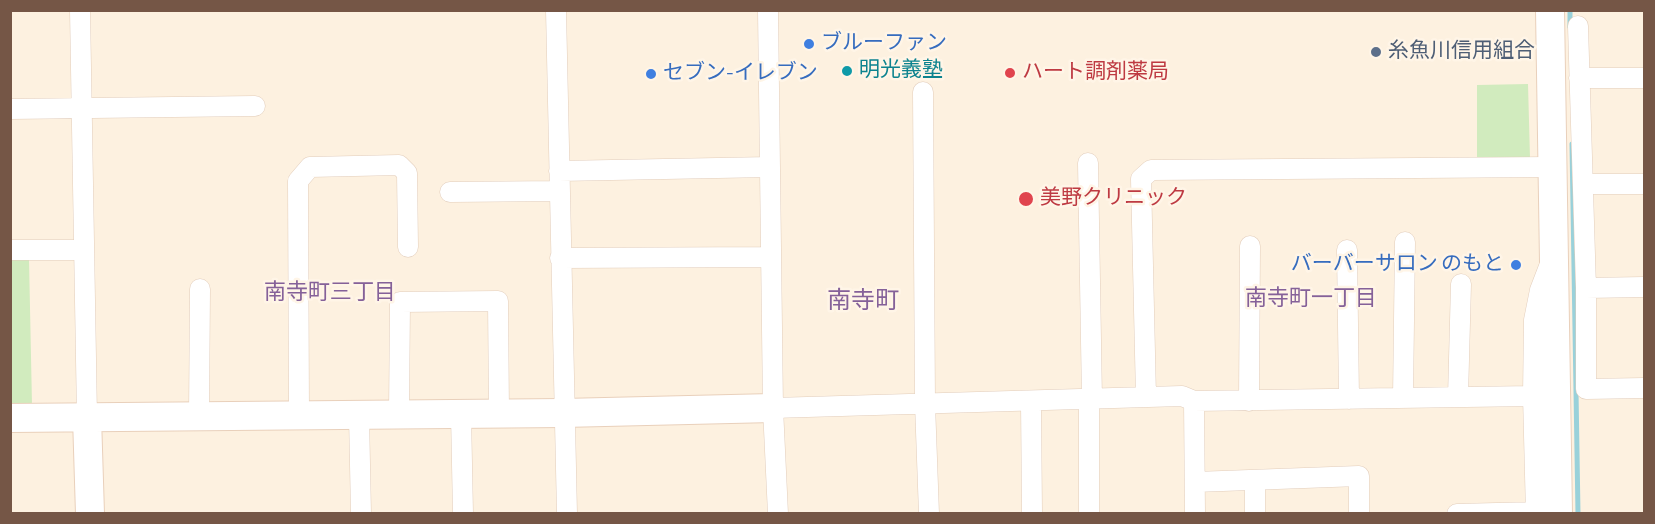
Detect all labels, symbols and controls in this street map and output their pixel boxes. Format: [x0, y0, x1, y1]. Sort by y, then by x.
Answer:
place label: ブルーファン [821, 31, 947, 57]
marker: ブルーファン [802, 37, 816, 51]
place label: 糸魚川信用組合 [1388, 39, 1535, 65]
marker: 糸魚川信用組合 [1369, 45, 1383, 59]
place label: 明光義塾 [859, 58, 943, 84]
place label: ハート調剤薬局 [1022, 60, 1169, 86]
place label: セブン-イレブン [663, 61, 818, 87]
marker: 明光義塾 [840, 64, 854, 78]
marker: ハート調剤薬局 [1003, 66, 1017, 80]
marker: セブン-イレブン [644, 67, 658, 81]
place label: 美野クリニック [1040, 186, 1187, 212]
marker: 美野クリニック [1017, 190, 1035, 208]
place label: バーバーサロン のもと [1291, 252, 1504, 278]
marker: バーバーサロン のもと [1509, 258, 1523, 272]
district label: 南寺町三丁目 [264, 280, 396, 306]
district label: 南寺町一丁目 [1245, 286, 1377, 312]
district label: 南寺町 [827, 288, 899, 316]

